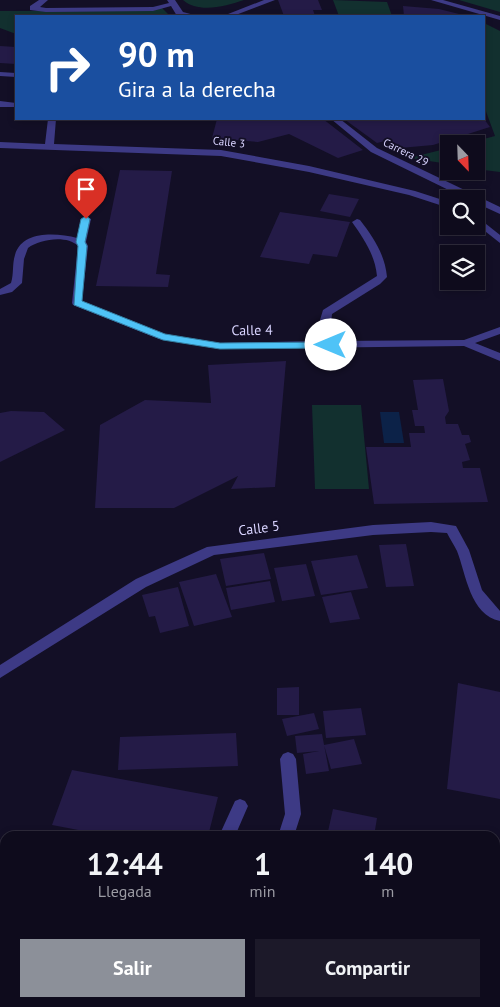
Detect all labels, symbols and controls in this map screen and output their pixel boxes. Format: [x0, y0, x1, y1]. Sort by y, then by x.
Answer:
text: 90 m [118, 31, 195, 77]
icon: right [35, 35, 100, 100]
text: Gira a la derecha [118, 75, 276, 103]
street label: Calle 3 [212, 133, 246, 151]
street label: Carrera 29 [381, 135, 431, 169]
north arrow [440, 135, 485, 180]
map controls [440, 135, 485, 290]
pin [65, 168, 107, 219]
icon: arrive [72, 175, 100, 203]
button: search [440, 190, 485, 235]
button: layers [440, 245, 485, 290]
position arrow [304, 318, 356, 370]
street label: Calle 4 [231, 321, 273, 339]
street label: Calle 5 [237, 517, 281, 539]
text: 12:44 [87, 844, 163, 883]
text: 1 [254, 844, 271, 883]
text: 140 [362, 844, 413, 883]
text: Llegada [98, 881, 152, 901]
text: min [250, 881, 276, 901]
text: m [381, 881, 394, 901]
button: Salir [20, 939, 245, 997]
button: Compartir [255, 939, 480, 997]

